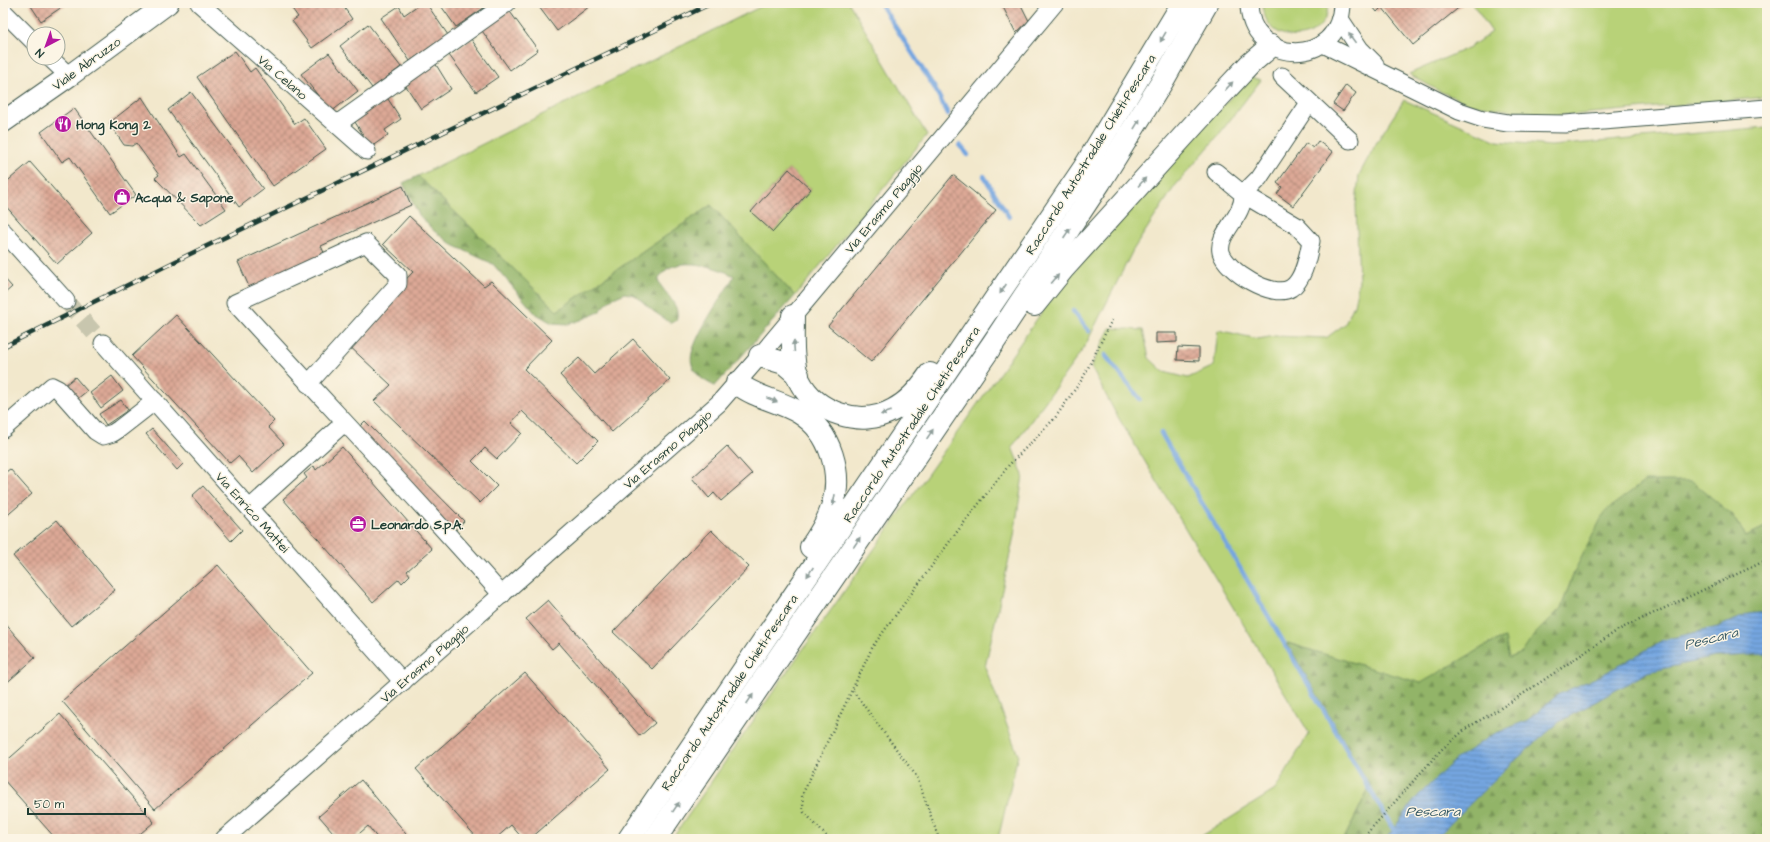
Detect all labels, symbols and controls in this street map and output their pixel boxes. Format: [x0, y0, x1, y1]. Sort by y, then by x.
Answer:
north arrow [26, 26, 66, 66]
one-way arrow [1160, 31, 1167, 43]
street label: Viale Abruzzo [49, 32, 125, 95]
one-way arrow [1348, 33, 1356, 43]
text: N [32, 45, 47, 61]
street label: Via Celano [254, 51, 312, 105]
street label: Raccordo Autostradale Chieti-Pescara [1021, 51, 1160, 258]
one-way arrow [1225, 81, 1234, 91]
restaurant icon: Hong Kong 2 [53, 114, 73, 134]
place label: Hong Kong 2 [76, 116, 151, 136]
one-way arrow [1134, 118, 1141, 130]
street label: Via Erasmo Piaggio [841, 159, 928, 258]
one-way arrow [1137, 177, 1147, 187]
shop icon: Acqua & Sapone [112, 187, 132, 207]
place label: Acqua & Sapone [135, 189, 234, 208]
one-way arrow [1063, 227, 1070, 238]
one-way arrow [1050, 274, 1059, 284]
one-way arrow [999, 284, 1007, 294]
street label: Raccordo Autostradale Chieti-Pescara [839, 323, 985, 526]
one-way arrow [790, 340, 797, 352]
one-way arrow [766, 398, 778, 404]
street label: Via Erasmo Piaggio [619, 406, 717, 494]
one-way arrow [880, 410, 892, 416]
one-way arrow [926, 429, 934, 439]
street label: Via Enrico Mattei [211, 468, 293, 557]
one-way arrow [831, 493, 837, 506]
office icon: Leonardo S.p.A. [348, 514, 368, 534]
place label: Leonardo S.p.A. [371, 516, 463, 535]
one-way arrow [853, 536, 861, 547]
one-way arrow [807, 567, 814, 578]
street label: Raccordo Autostradale Chieti-Pescara [657, 591, 803, 794]
street label: Via Erasmo Piaggio [376, 620, 474, 708]
water label: Pescara [1682, 622, 1741, 655]
one-way arrow [746, 694, 754, 705]
scale bar [28, 790, 145, 816]
text: 50 m [34, 796, 65, 813]
one-way arrow [673, 801, 680, 813]
water label: Pescara [1406, 802, 1461, 822]

